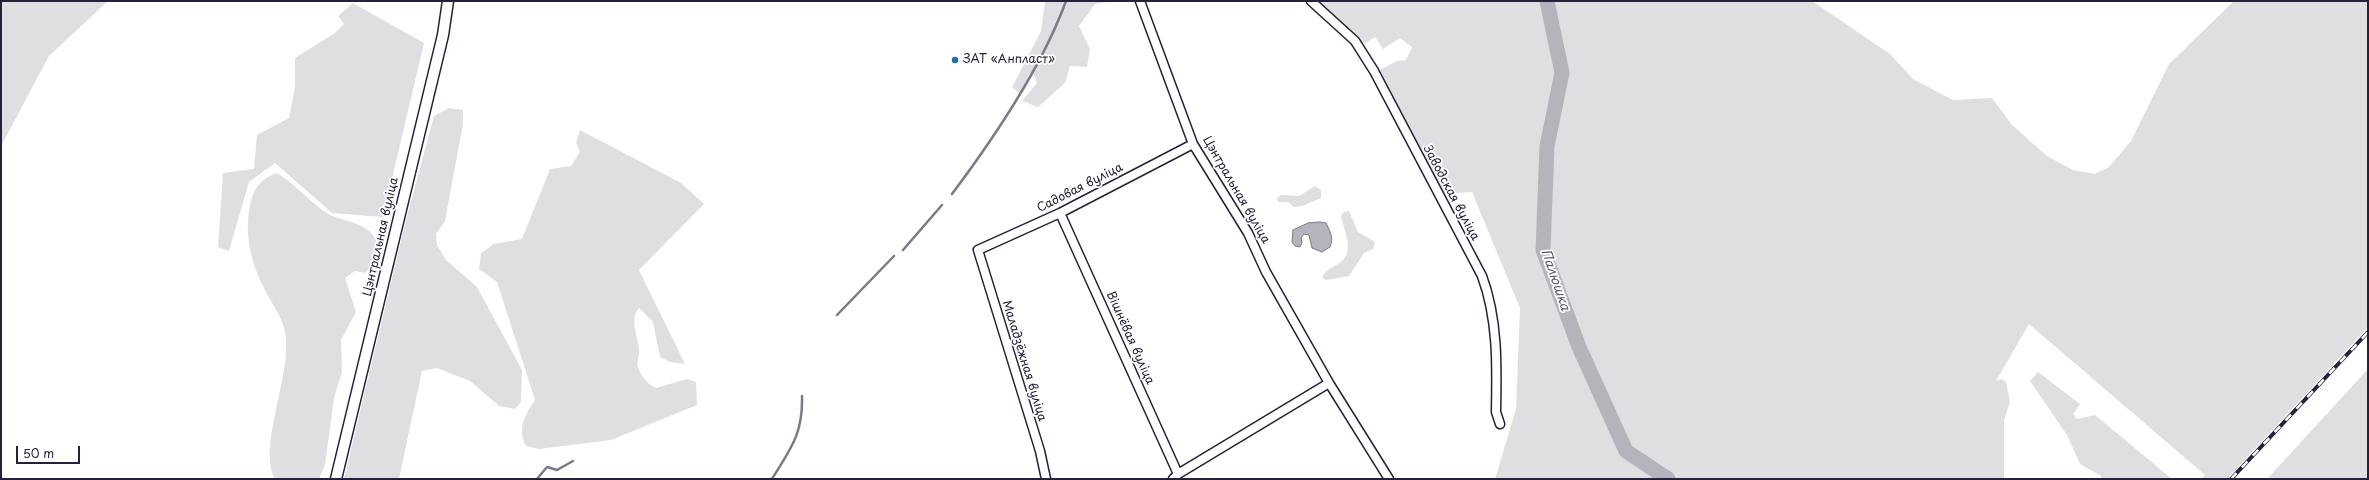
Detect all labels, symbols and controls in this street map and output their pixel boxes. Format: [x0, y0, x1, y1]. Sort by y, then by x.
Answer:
place label: ЗАТ «Анпласт» [963, 53, 1055, 67]
marker: ЗАТ «Анпласт» [950, 55, 960, 65]
street label: Цэнтральная вуліца [1199, 134, 1273, 246]
street label: Заводская вуліца [1420, 143, 1482, 243]
street label: Садовая вуліца [1035, 160, 1125, 216]
street label: Цэнтральная вуліца [360, 176, 402, 298]
water label: Палюшка [1537, 247, 1573, 313]
street label: Вішнёвая вуліца [1103, 289, 1157, 387]
street label: Маладзёжная вуліца [999, 299, 1049, 423]
scale bar [18, 438, 82, 464]
text: 50 m [23, 444, 54, 462]

